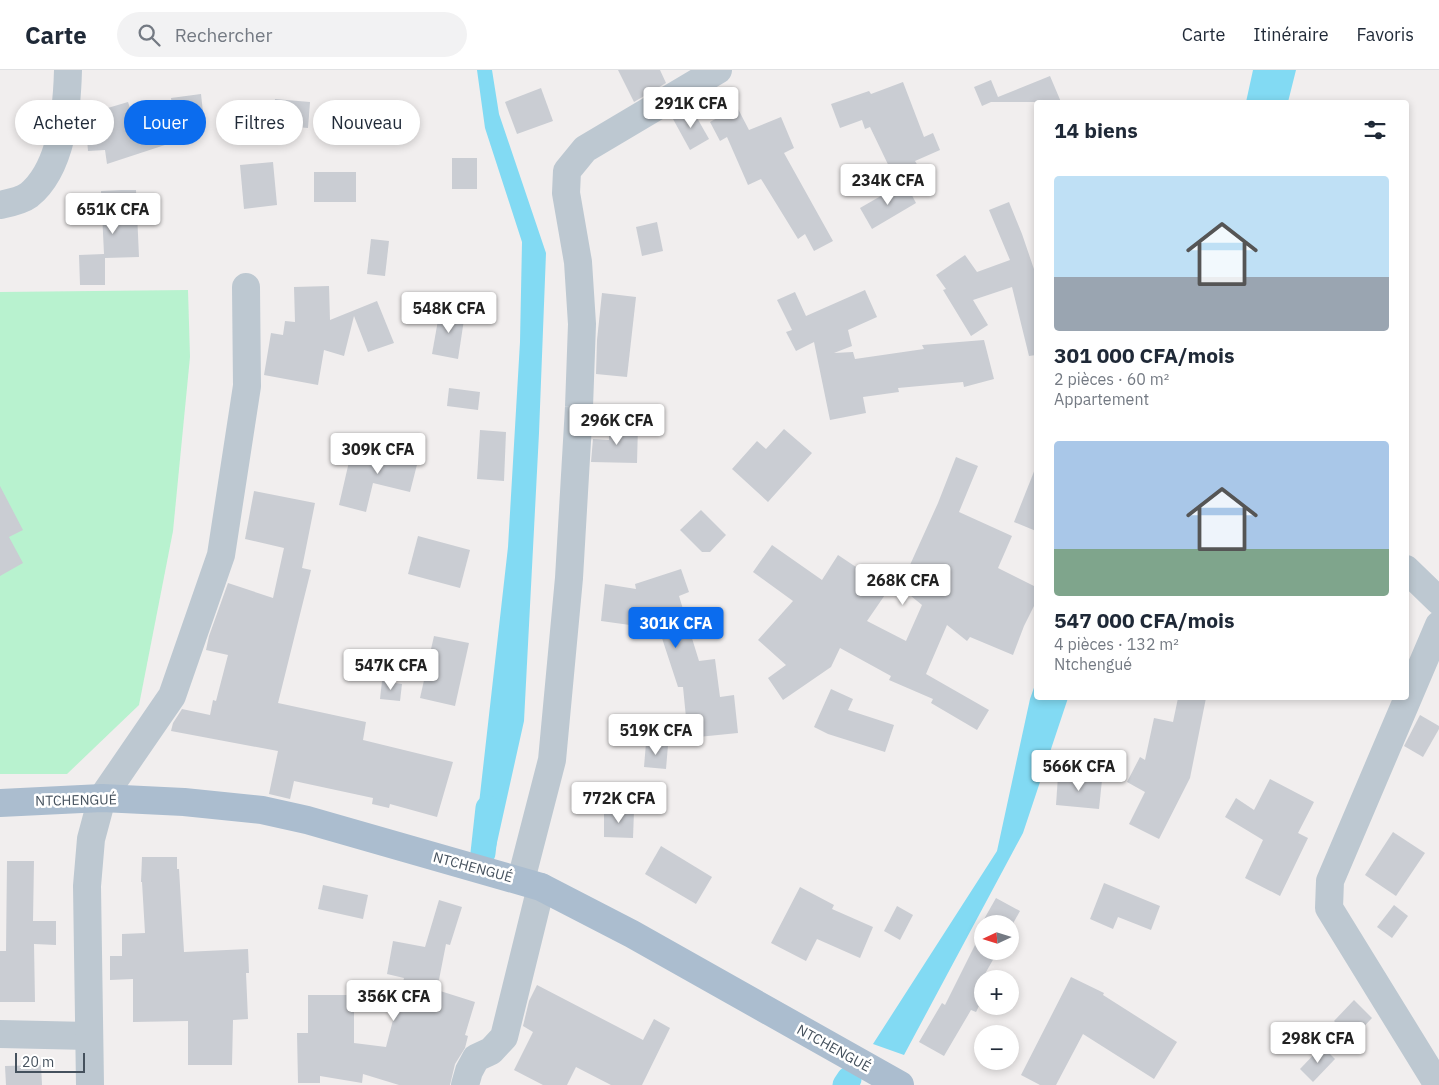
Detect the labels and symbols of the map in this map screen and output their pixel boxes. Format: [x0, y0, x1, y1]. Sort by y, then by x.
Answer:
pin: 291K CFA [639, 87, 743, 129]
pin: 234K CFA [836, 164, 940, 206]
pin: 651K CFA [61, 192, 165, 235]
pin: 548K CFA [397, 292, 501, 334]
pin: 296K CFA [565, 404, 669, 446]
pin: 309K CFA [326, 432, 430, 475]
pin: 268K CFA [851, 564, 955, 606]
pin: 301K CFA [624, 606, 728, 649]
pin: 547K CFA [339, 648, 443, 691]
pin: 519K CFA [604, 714, 708, 756]
pin: 566K CFA [1027, 750, 1131, 792]
pin: 772K CFA [567, 782, 671, 824]
street label: NTCHENGUÉ [35, 789, 117, 810]
street label: NTCHENGUÉ [431, 847, 515, 886]
north arrow [974, 915, 1019, 960]
pin: 356K CFA [342, 980, 446, 1022]
street label: NTCHENGUÉ [794, 1019, 875, 1076]
pin: 298K CFA [1266, 1022, 1370, 1064]
scale bar [15, 1050, 85, 1073]

